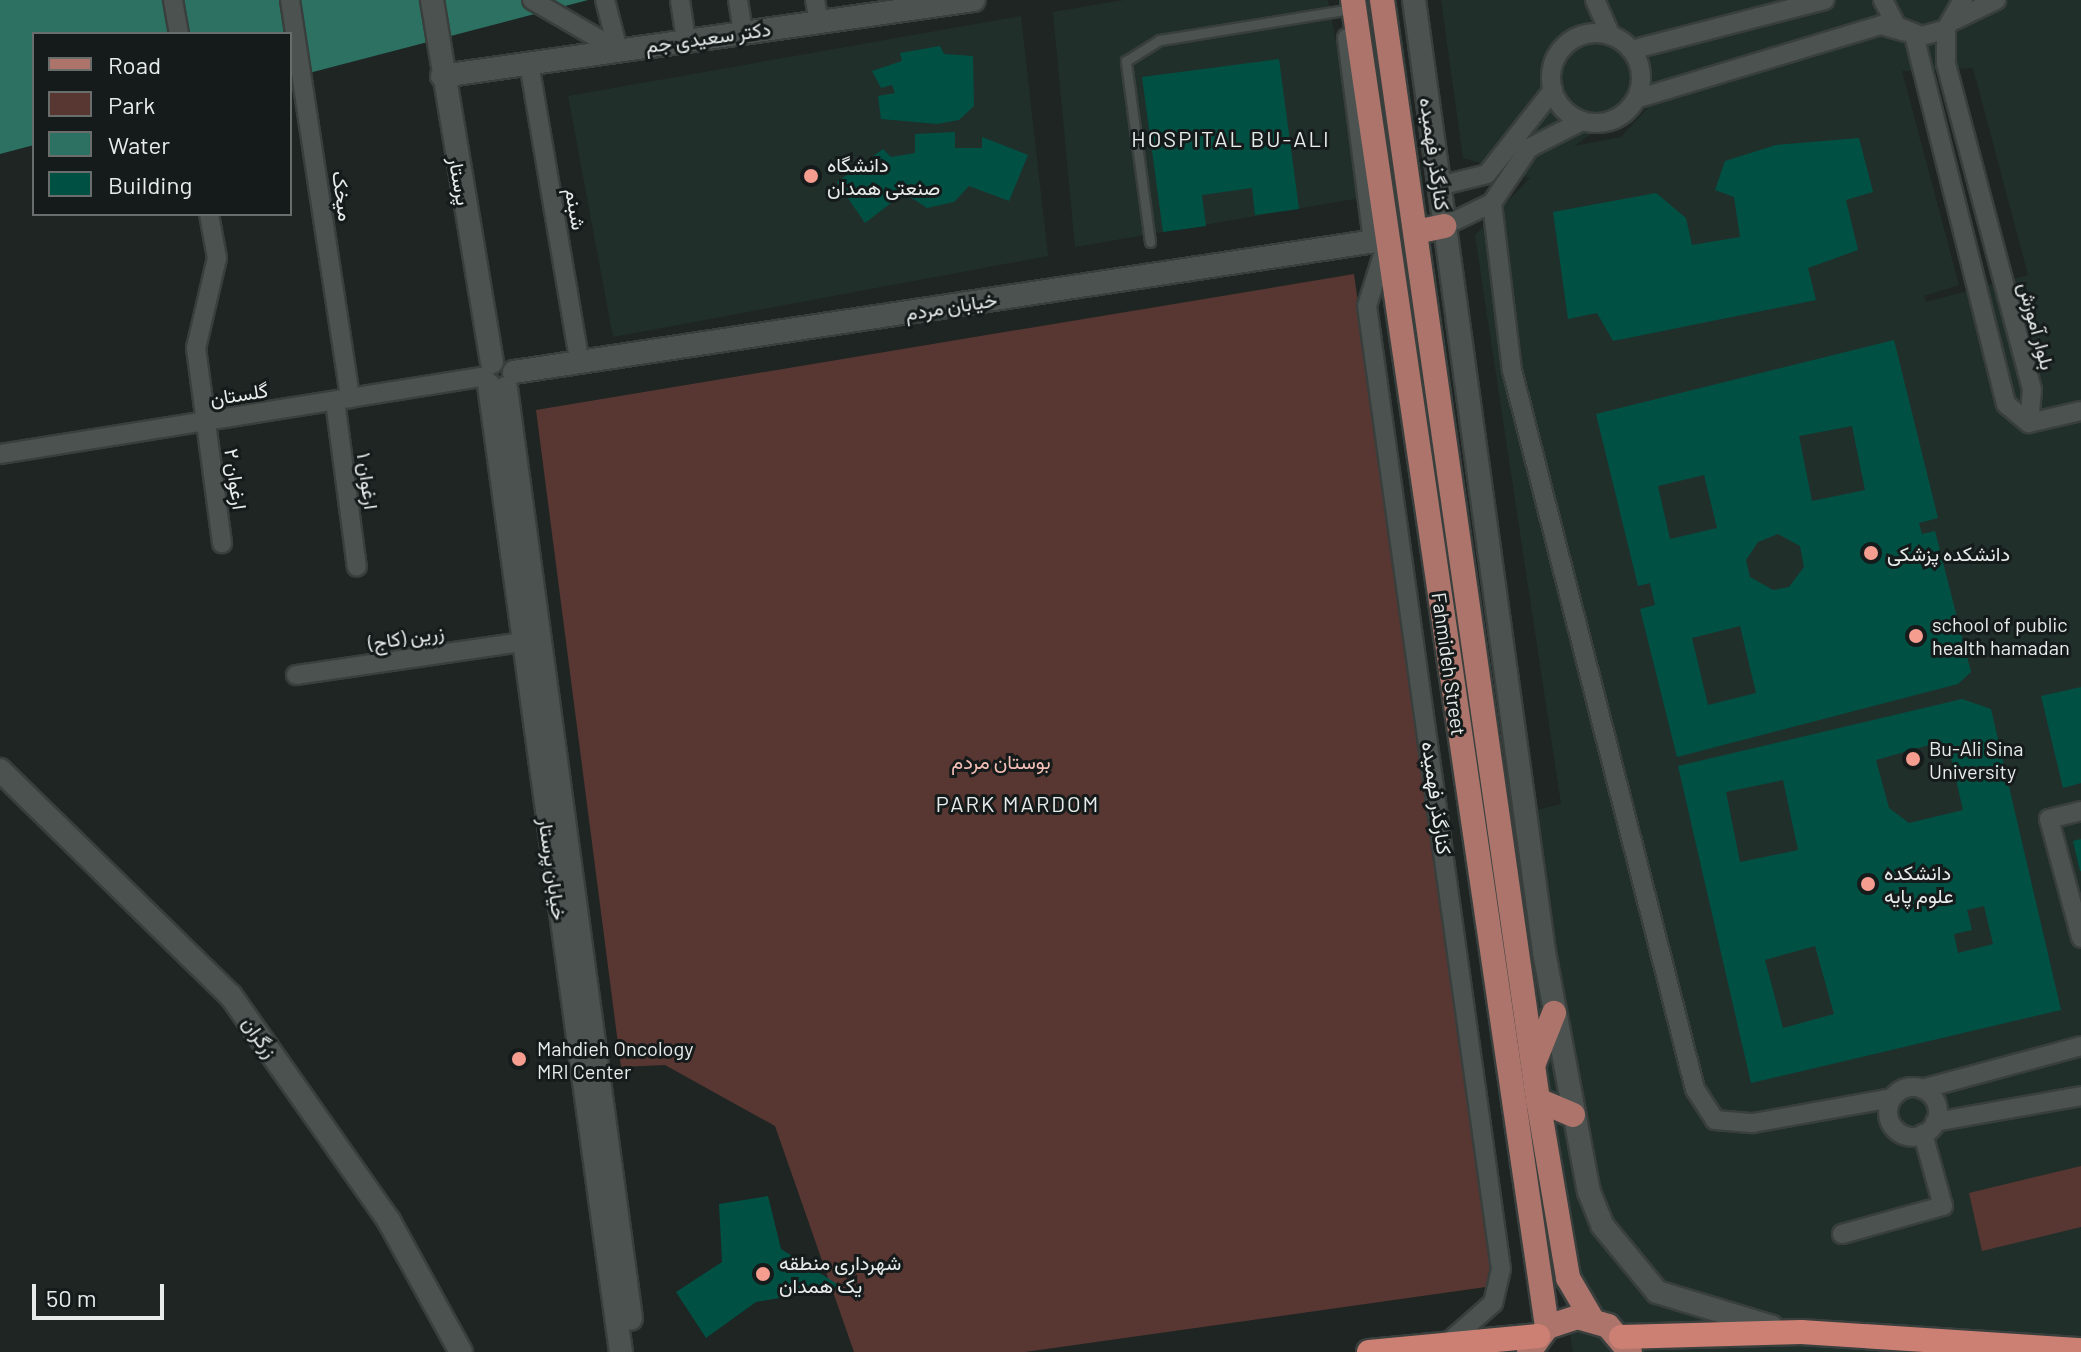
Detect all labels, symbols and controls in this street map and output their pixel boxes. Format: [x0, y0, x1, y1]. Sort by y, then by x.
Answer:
street label: دکتر سعیدی جم [644, 16, 772, 58]
legend [32, 32, 292, 216]
text: Road [108, 50, 161, 79]
text: Park [108, 90, 155, 119]
street label: کنارگذر فهمیده [1415, 96, 1455, 212]
district label: HOSPITAL BU-ALI [1131, 126, 1331, 152]
text: Water [108, 130, 170, 159]
place label: دانشگاه صنعتی همدان [827, 152, 940, 199]
street label: پرستار [444, 155, 476, 207]
marker: دانشگاه صنعتی همدان [802, 167, 820, 185]
street label: میخک [328, 169, 358, 223]
text: Building [108, 170, 192, 199]
street label: شبنم [561, 186, 591, 232]
street label: بلوار آموزش [2014, 280, 2060, 372]
street label: خیابان مردم [903, 287, 999, 325]
street label: گلستان [208, 378, 270, 410]
street label: ارغوان ۲ [220, 447, 252, 511]
street label: ارغوان ۱ [352, 451, 384, 511]
place label: دانشکده پزشکی [1887, 541, 2010, 565]
marker: دانشکده پزشکی [1862, 544, 1880, 562]
street label: Fahmideh Street [1427, 591, 1471, 737]
place label: school of public health hamadan [1932, 612, 2070, 659]
street label: زرین (کاج) [366, 619, 446, 655]
marker: school of public health hamadan [1907, 627, 1925, 645]
place label: Bu-Ali Sina University [1929, 736, 2023, 783]
street label: کنارگذر فهمیده [1417, 740, 1457, 856]
park label: بوستان مردم [951, 749, 1051, 773]
marker: Bu-Ali Sina University [1904, 750, 1922, 768]
district label: PARK MARDOM [936, 791, 1100, 817]
street label: خیابان پرستار [534, 816, 572, 922]
place label: دانشکده علوم پایه [1884, 860, 1954, 907]
marker: دانشکده علوم پایه [1859, 875, 1877, 893]
street label: زرگران [237, 1012, 283, 1062]
place label: Mahdieh Oncology MRI Center [537, 1036, 693, 1083]
marker: Mahdieh Oncology MRI Center [508, 1048, 530, 1070]
place label: شهرداری منطقه یک همدان [779, 1250, 901, 1297]
marker: شهرداری منطقه یک همدان [754, 1265, 772, 1283]
scale bar [36, 1268, 168, 1318]
text: 50 m [46, 1283, 97, 1312]

